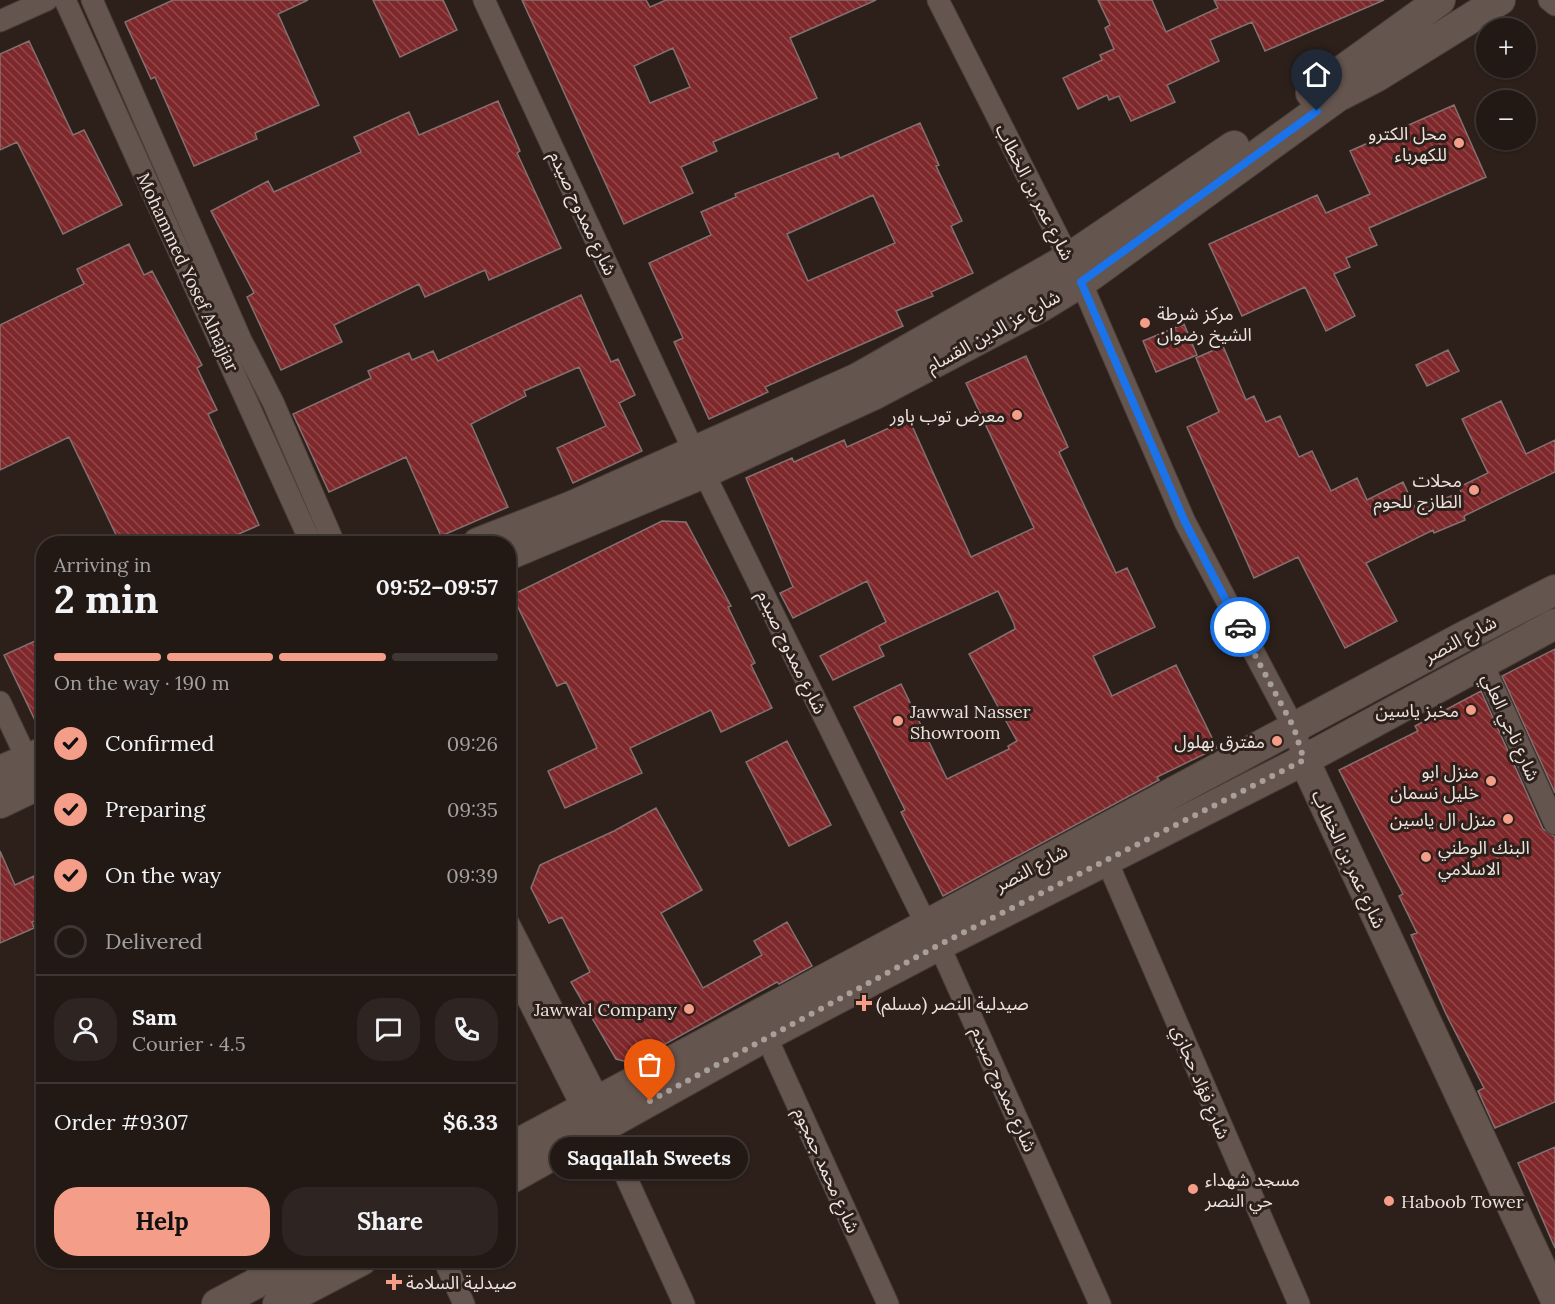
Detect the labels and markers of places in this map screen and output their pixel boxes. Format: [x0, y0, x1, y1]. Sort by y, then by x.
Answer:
pin [1291, 49, 1342, 111]
place label: محل الكترو للكهرباء [1368, 122, 1447, 166]
marker: محل الكترو للكهرباء [1452, 136, 1466, 150]
place label: مركز شرطة الشيخ رضوان [1157, 302, 1252, 348]
marker: مركز شرطة الشيخ رضوان [1138, 316, 1152, 330]
place label: معرض توب باور [889, 404, 1005, 427]
marker: معرض توب باور [1010, 408, 1024, 422]
place label: محلات الطازج للحوم [1373, 469, 1462, 516]
marker: محلات الطازج للحوم [1467, 483, 1481, 497]
place label: مخبز ياسين [1375, 699, 1459, 722]
place label: Jawwal Nasser Showroom [909, 700, 1031, 744]
marker: مخبز ياسين [1464, 703, 1478, 717]
marker: Jawwal Nasser Showroom [891, 714, 905, 728]
place label: مفترق بهلول [1174, 730, 1265, 753]
marker: مفترق بهلول [1270, 734, 1284, 748]
place label: منزل ابو خليل نسمان [1390, 760, 1479, 804]
marker: منزل ابو خليل نسمان [1484, 774, 1498, 788]
place label: منزل ال ياسين [1390, 808, 1496, 831]
marker: منزل ال ياسين [1501, 812, 1515, 826]
place label: البنك الوطني الاسلامي [1438, 836, 1530, 882]
marker: البنك الوطني الاسلامي [1419, 850, 1433, 864]
place label: صيدلية النصر (مسلم) [876, 992, 1029, 1017]
marker: صيدلية النصر (مسلم) [857, 996, 871, 1010]
place label: Jawwal Company [533, 998, 677, 1021]
marker: Jawwal Company [682, 1002, 696, 1016]
pin [624, 1039, 675, 1101]
callout: Saqqallah Sweets [551, 1137, 749, 1179]
place label: مسجد شهداء حي النصر [1204, 1168, 1300, 1214]
marker: مسجد شهداء حي النصر [1186, 1182, 1200, 1196]
place label: Haboob Tower [1401, 1190, 1524, 1213]
marker: Haboob Tower [1382, 1194, 1396, 1208]
place label: صيدلية السلامة [406, 1271, 517, 1294]
marker: صيدلية السلامة [387, 1275, 401, 1289]

